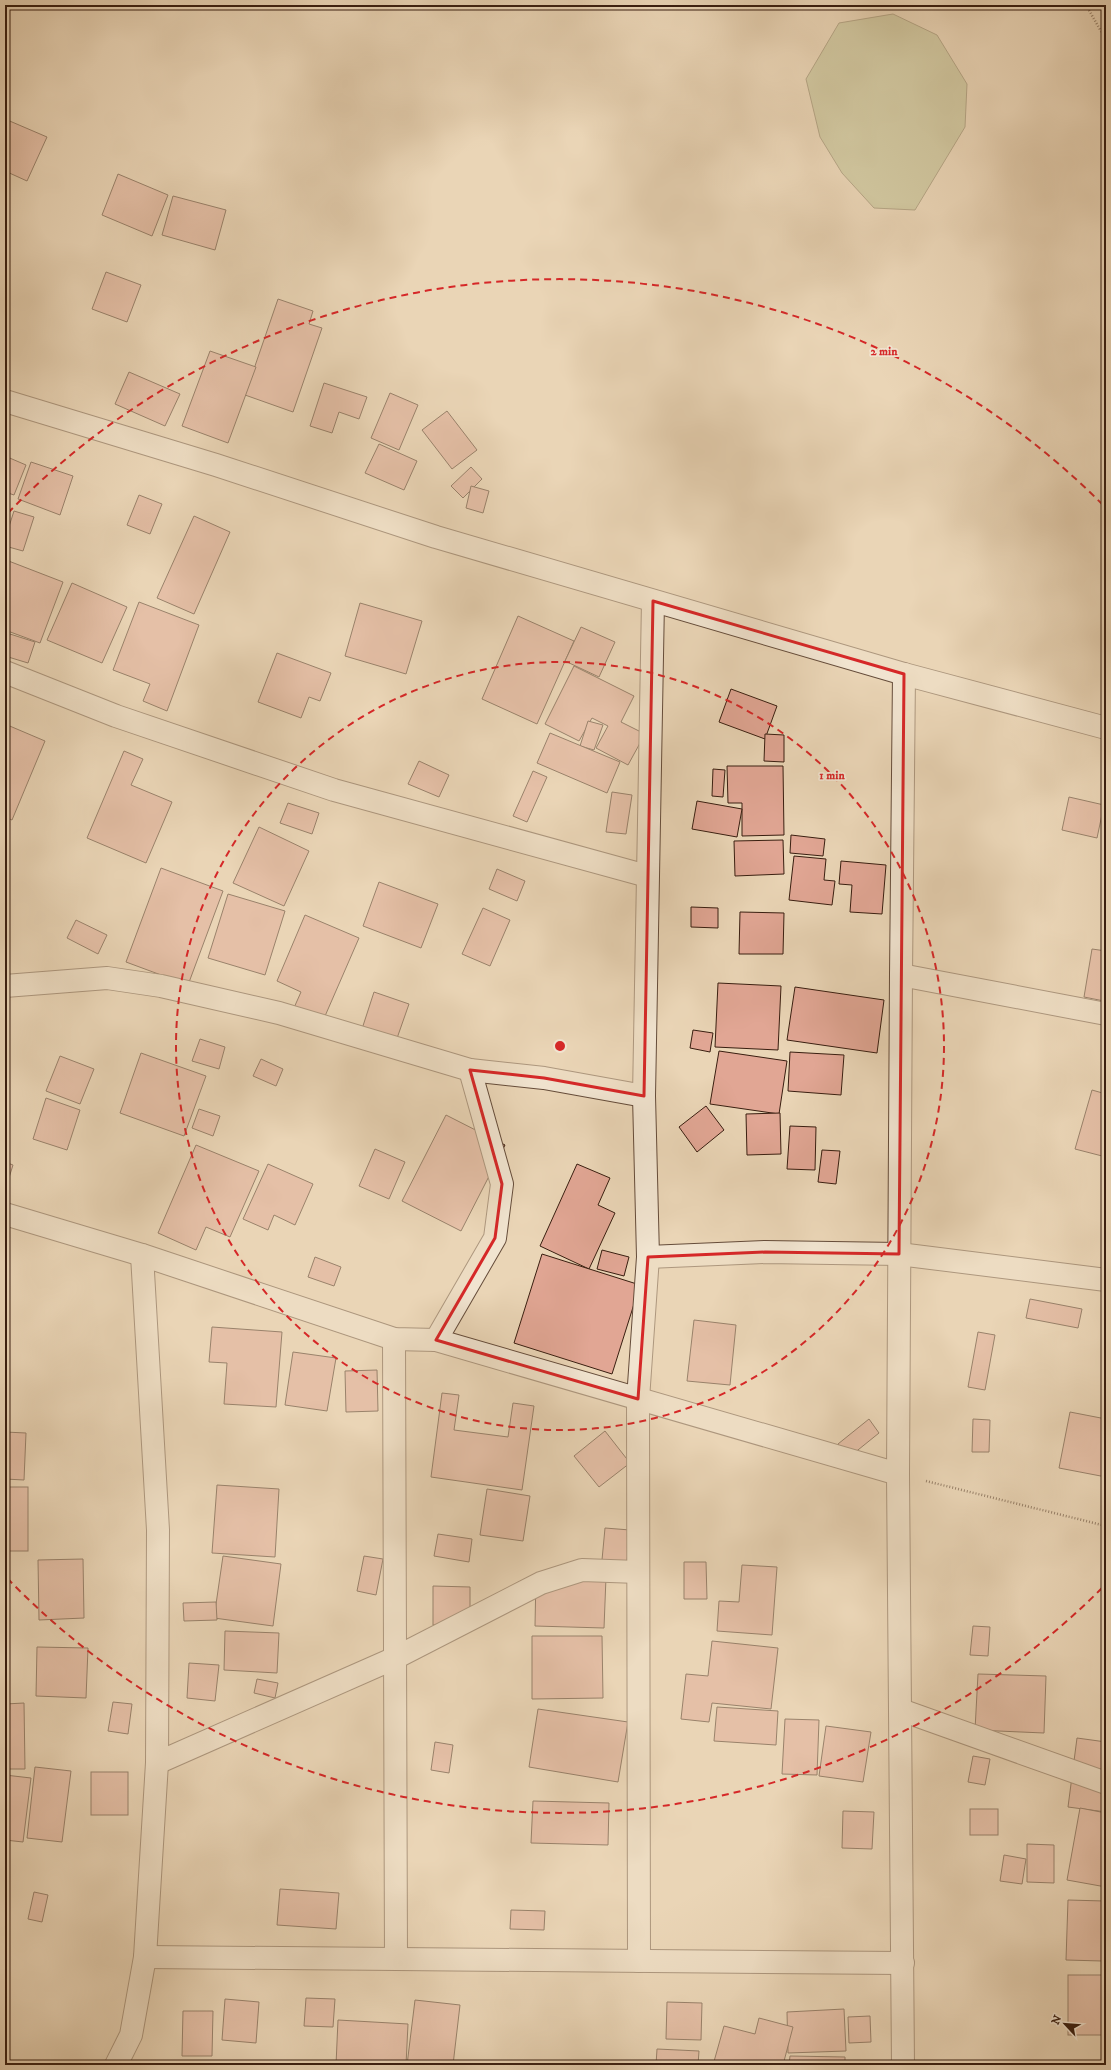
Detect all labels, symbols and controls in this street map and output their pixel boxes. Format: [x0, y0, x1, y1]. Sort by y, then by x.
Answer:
text: 2 min [871, 344, 898, 359]
text: 1 min [819, 768, 845, 783]
centre of rings [553, 1039, 567, 1053]
north arrow [1045, 2004, 1085, 2044]
text: N [1049, 2013, 1065, 2027]

